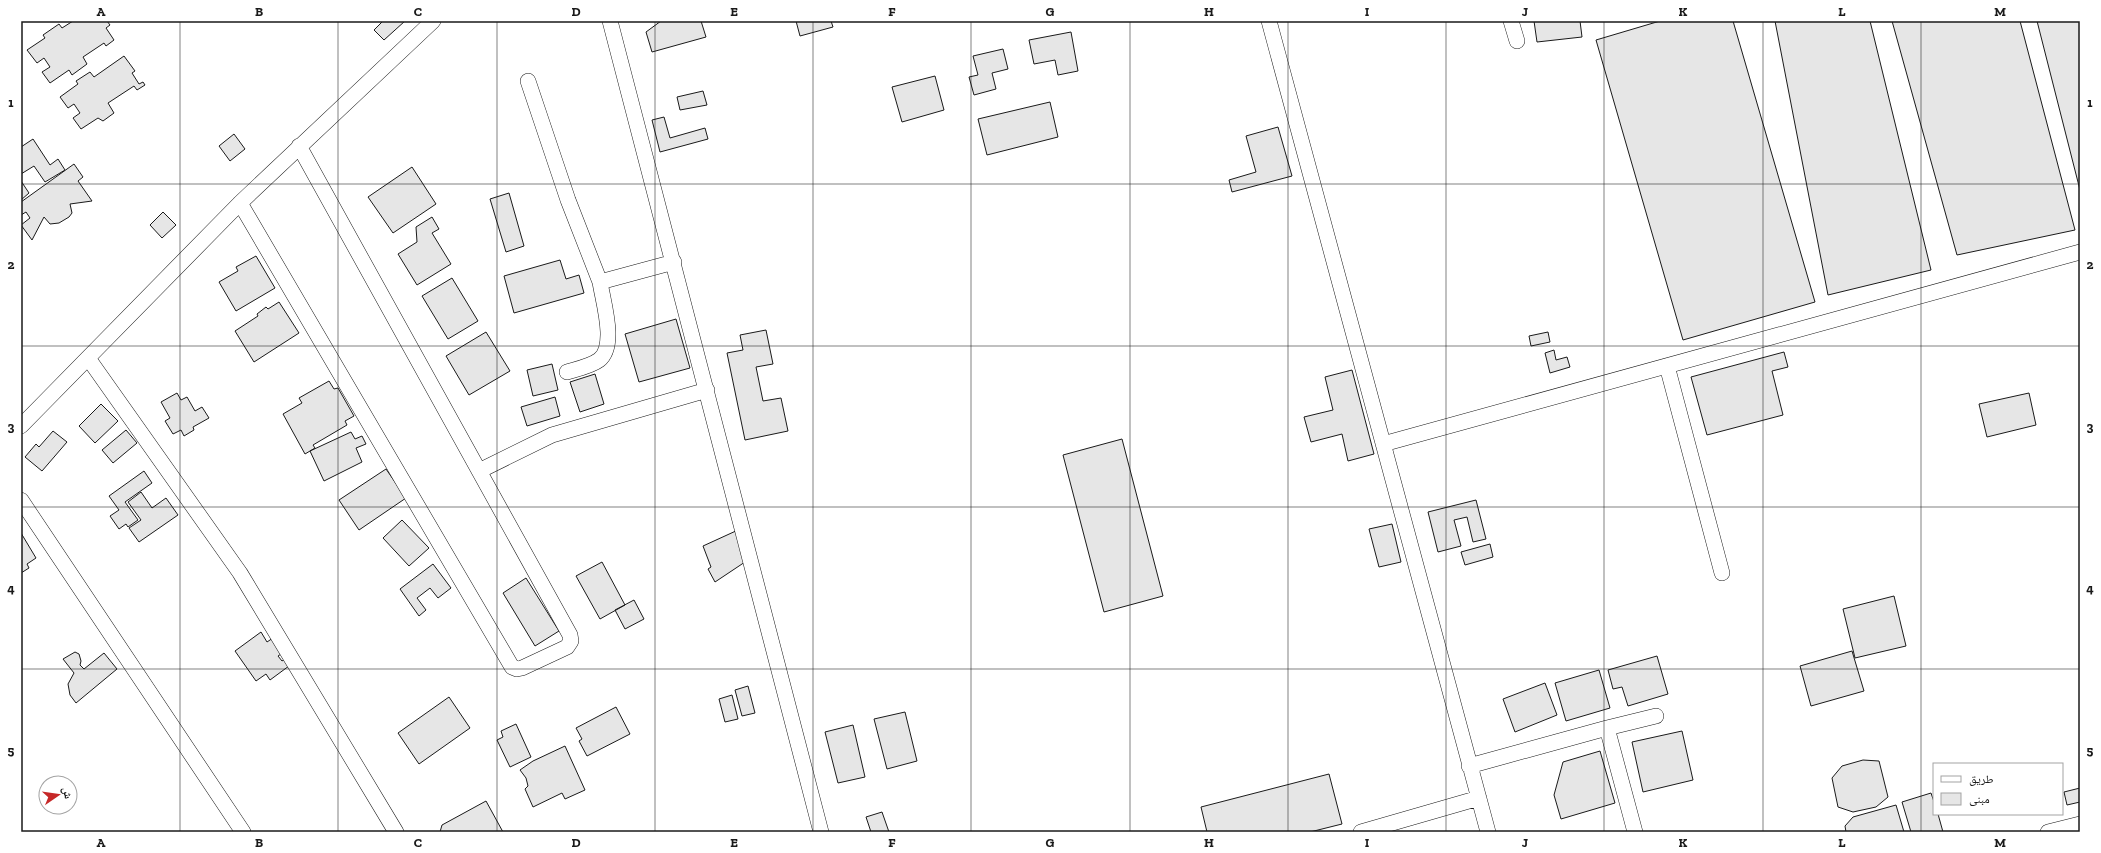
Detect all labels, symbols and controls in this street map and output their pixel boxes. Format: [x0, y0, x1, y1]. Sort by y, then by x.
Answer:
text: A [97, 4, 106, 19]
text: B [255, 4, 263, 19]
text: C [414, 4, 422, 19]
text: D [571, 4, 581, 19]
text: E [730, 4, 738, 19]
text: F [888, 4, 896, 19]
text: G [1046, 4, 1055, 19]
text: H [1204, 4, 1214, 19]
text: I [1365, 4, 1370, 19]
text: J [1522, 4, 1528, 19]
text: K [1679, 4, 1688, 19]
text: L [1838, 4, 1846, 19]
text: M [1994, 4, 2006, 19]
text: 1 [8, 95, 14, 110]
text: 1 [2087, 95, 2093, 110]
text: 2 [8, 257, 15, 272]
text: 2 [2087, 257, 2094, 272]
text: 3 [8, 419, 15, 434]
text: 3 [2087, 419, 2094, 434]
text: 4 [7, 581, 15, 596]
text: 4 [2086, 581, 2094, 596]
text: 5 [8, 743, 15, 758]
text: 5 [2087, 743, 2094, 758]
legend [1933, 763, 2063, 815]
text: طريق [1969, 772, 1994, 786]
north arrow [38, 775, 78, 815]
text: ش [59, 786, 75, 801]
text: مبنى [1969, 792, 1990, 806]
text: A [97, 835, 106, 850]
text: B [255, 835, 263, 850]
text: C [414, 835, 422, 850]
text: D [571, 835, 581, 850]
text: E [730, 835, 738, 850]
text: F [888, 835, 896, 850]
text: G [1046, 835, 1055, 850]
text: H [1204, 835, 1214, 850]
text: I [1365, 835, 1370, 850]
text: J [1522, 835, 1528, 850]
text: K [1679, 835, 1688, 850]
text: L [1838, 835, 1846, 850]
text: M [1994, 835, 2006, 850]

